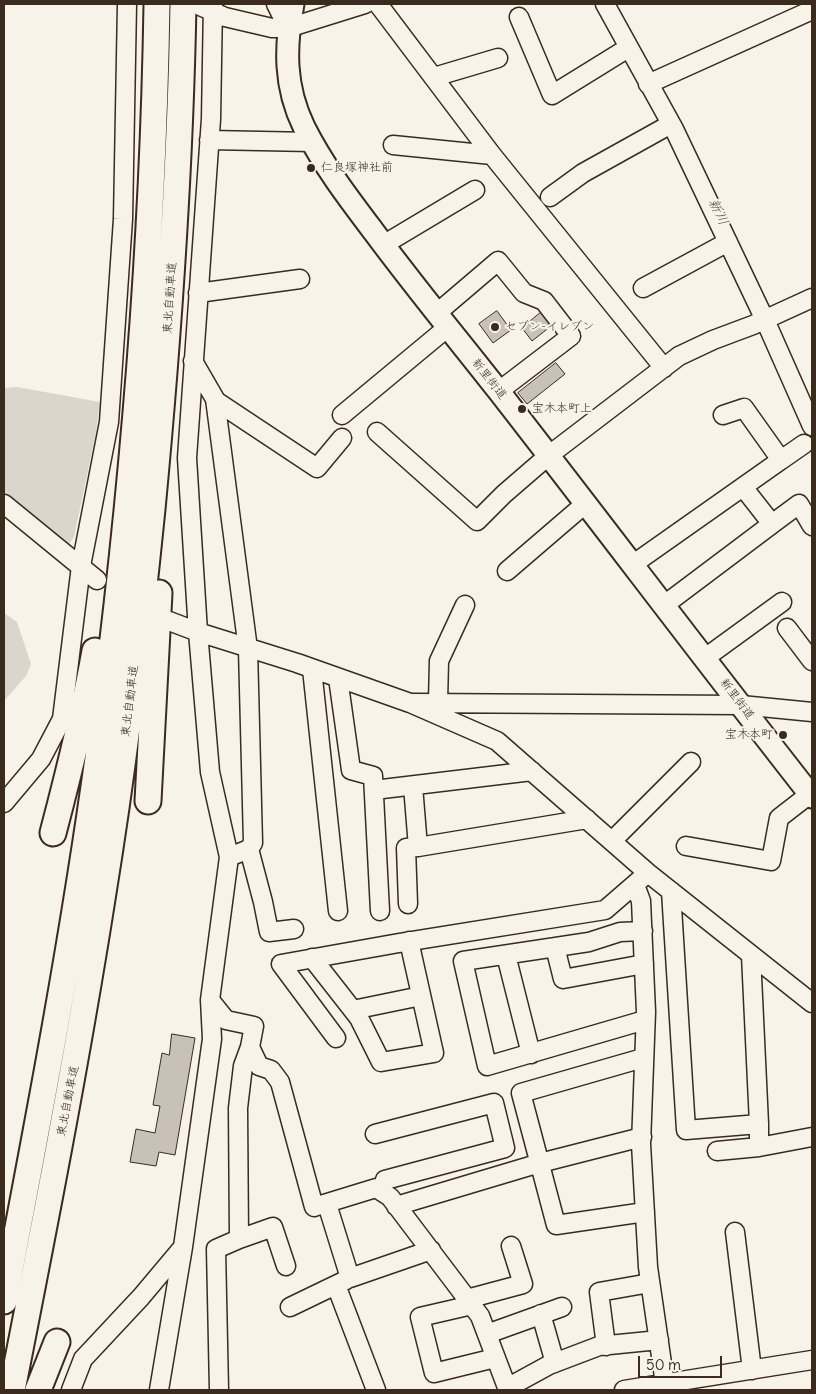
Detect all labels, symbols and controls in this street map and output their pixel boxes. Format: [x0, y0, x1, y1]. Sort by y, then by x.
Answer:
place label: 仁良塚神社前 [321, 161, 393, 175]
marker: 仁良塚神社前 [305, 162, 317, 174]
water label: 新川 [704, 196, 732, 228]
street label: 東北自動車道 [160, 262, 180, 334]
place label: セブン-イレブン [505, 320, 594, 334]
marker: セブン-イレブン [489, 321, 501, 333]
street label: 新里街道 [469, 356, 509, 402]
place label: 宝木本町上 [532, 402, 592, 416]
marker: 宝木本町上 [516, 403, 528, 415]
street label: 東北自動車道 [118, 664, 142, 738]
street label: 新里街道 [717, 675, 757, 723]
place label: 宝木本町 [725, 728, 773, 742]
marker: 宝木本町 [777, 729, 789, 741]
street label: 東北自動車道 [54, 1064, 82, 1138]
scale bar [641, 1346, 725, 1378]
text: 50 m [646, 1355, 681, 1374]

